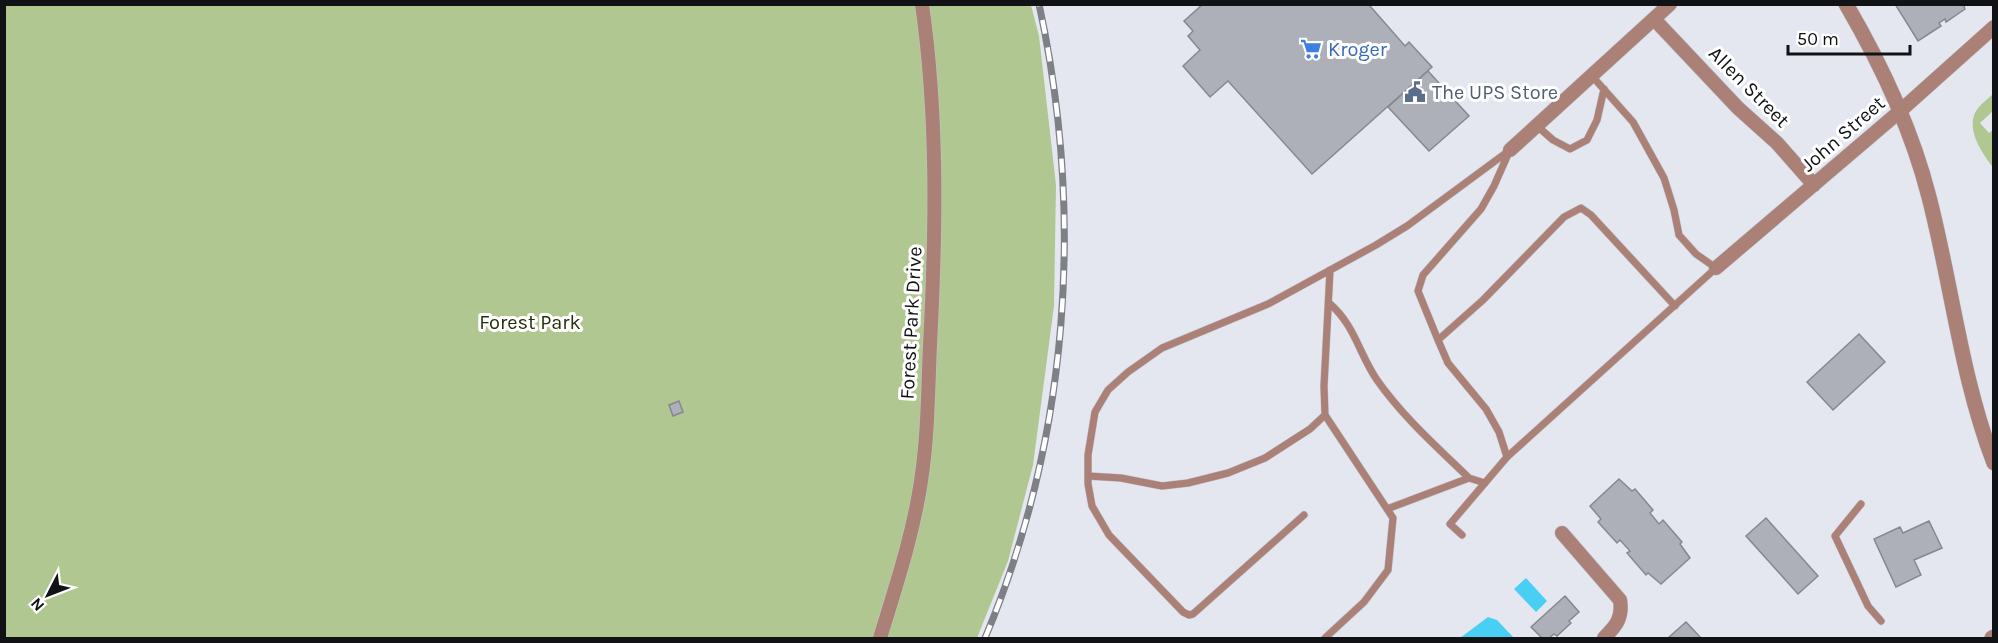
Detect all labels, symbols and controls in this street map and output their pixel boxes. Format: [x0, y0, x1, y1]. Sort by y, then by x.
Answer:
scale bar [1788, 18, 1910, 56]
text: 50 m [1797, 28, 1839, 50]
supermarket icon: Kroger [1299, 37, 1323, 61]
place label: Kroger [1328, 38, 1388, 61]
street label: Allen Street [1704, 42, 1794, 132]
public building icon: The UPS Store [1403, 80, 1427, 104]
place label: The UPS Store [1432, 81, 1558, 104]
street label: John Street [1797, 91, 1890, 176]
street label: Forest Park Drive [896, 246, 926, 400]
park label: Forest Park [479, 311, 581, 334]
north arrow [18, 565, 78, 625]
text: N [26, 594, 48, 615]

